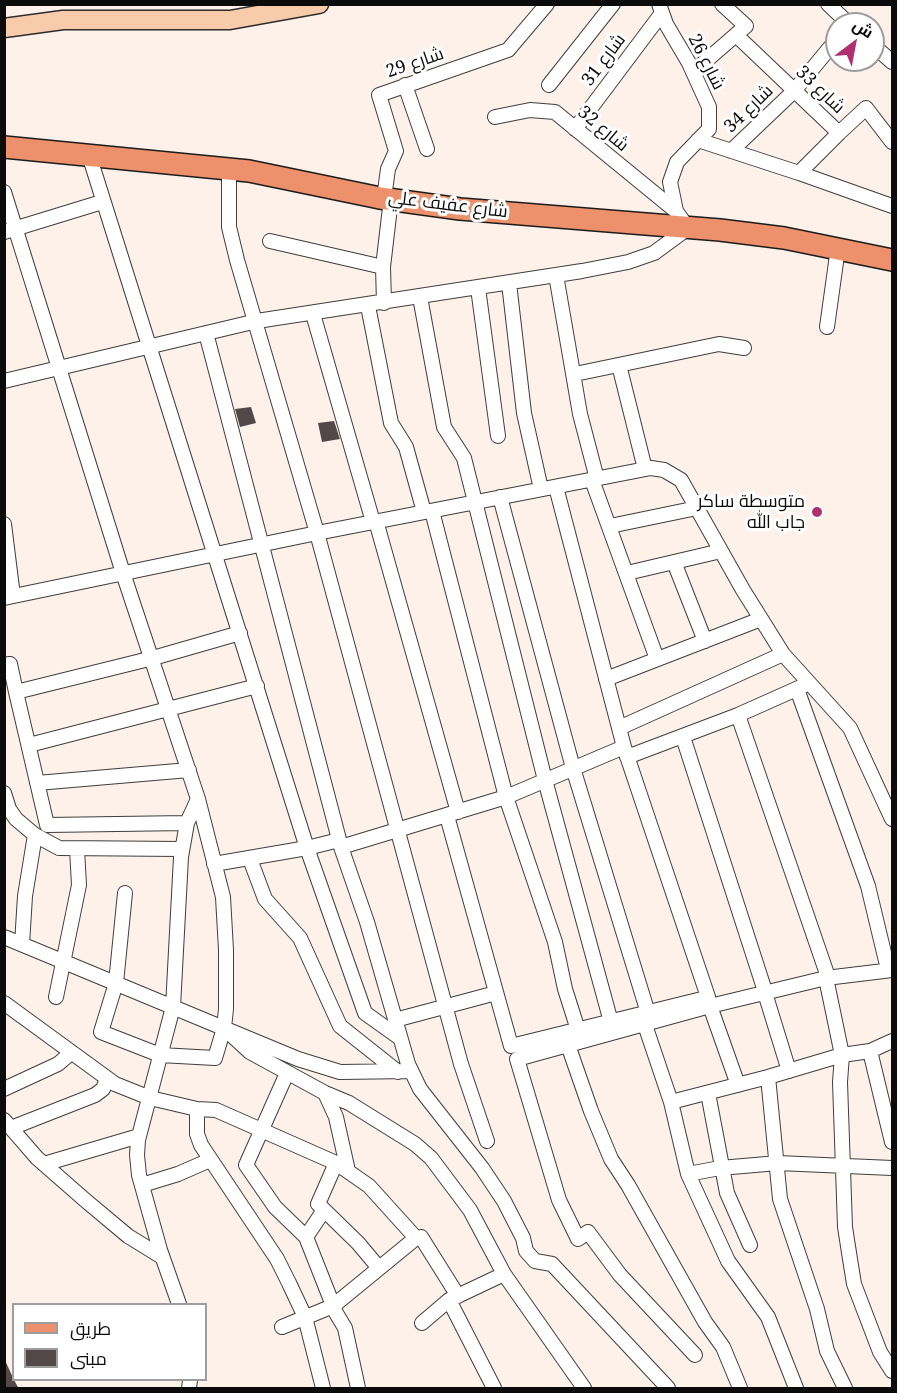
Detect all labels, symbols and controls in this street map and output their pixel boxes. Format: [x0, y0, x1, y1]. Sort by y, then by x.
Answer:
north arrow [825, 12, 885, 72]
text: ش [849, 14, 878, 43]
street label: شارع 31 [577, 30, 631, 90]
street label: شارع 26 [683, 31, 729, 93]
street label: شارع 29 [383, 43, 447, 83]
street label: شارع 33 [791, 62, 849, 118]
street label: شارع 34 [720, 81, 778, 137]
street label: شارع 32 [573, 102, 633, 156]
street label: شارع عفيف علي [387, 187, 509, 223]
place label: متوسطة ساكر جاب الله [697, 491, 805, 534]
marker: متوسطة ساكر جاب الله [810, 505, 824, 519]
legend [12, 1303, 207, 1381]
text: طريق [70, 1316, 111, 1340]
text: مبنى [70, 1346, 107, 1370]

